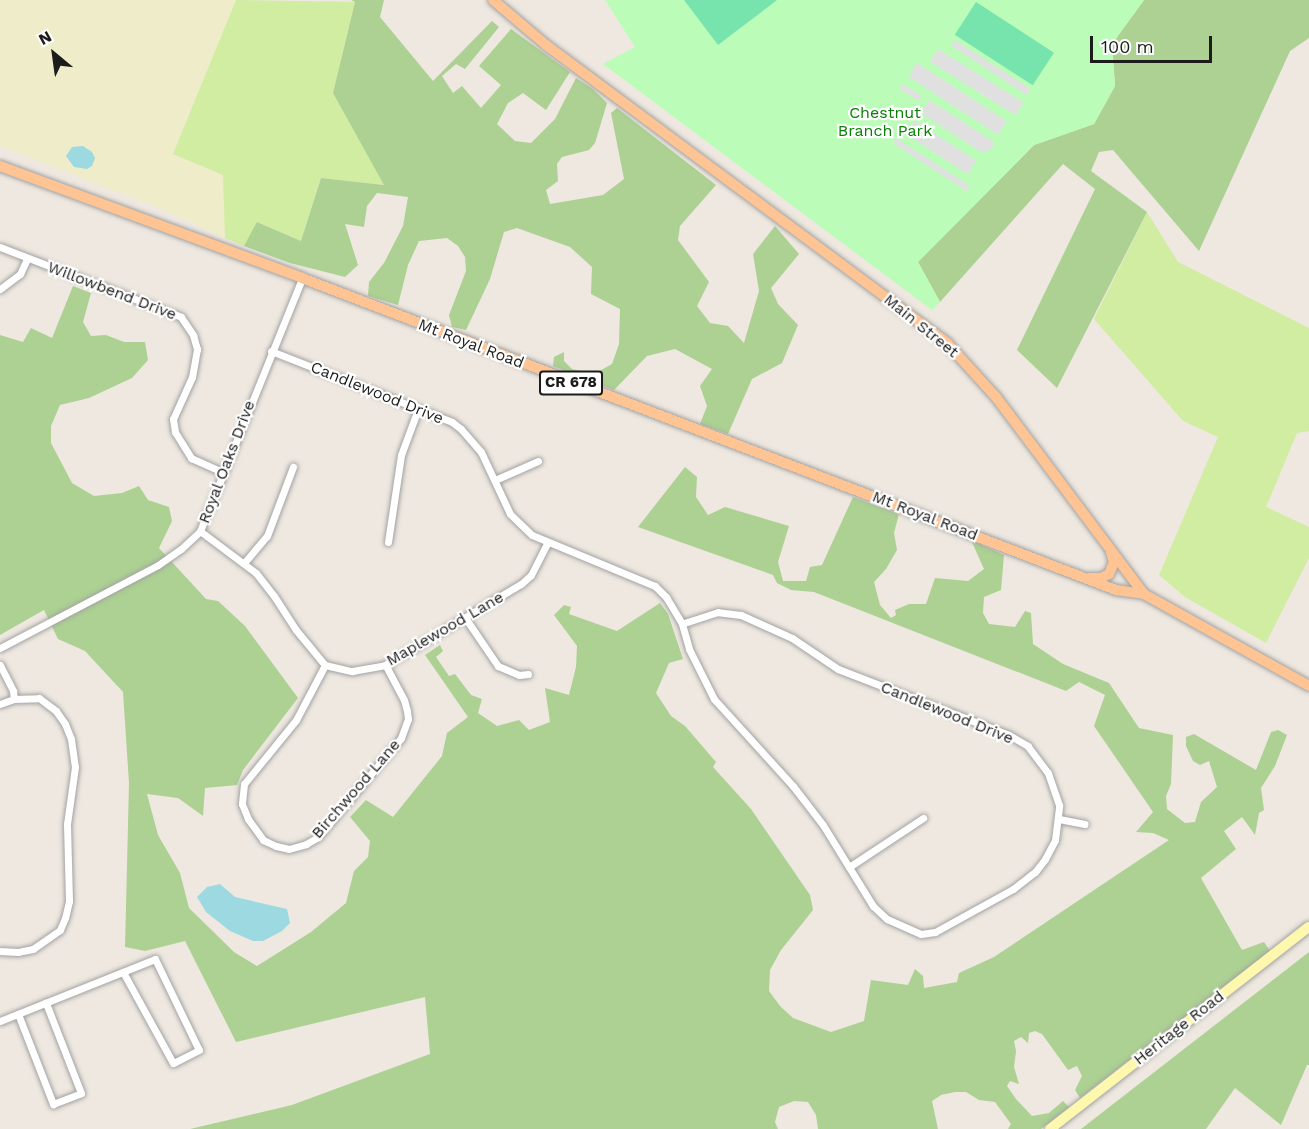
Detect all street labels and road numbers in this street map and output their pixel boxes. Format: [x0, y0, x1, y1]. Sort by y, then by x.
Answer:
street label: Willowbend Drive [45, 258, 179, 324]
street label: Main Street [880, 290, 962, 362]
street label: Mt Royal Road [415, 315, 527, 373]
street label: Candlewood Drive [308, 358, 446, 428]
road number: CR 678 [538, 371, 604, 395]
street label: Royal Oaks Drive [195, 398, 259, 526]
street label: Mt Royal Road [869, 487, 981, 545]
street label: Maplewood Lane [383, 588, 507, 670]
street label: Candlewood Drive [878, 678, 1016, 748]
street label: Birchwood Lane [308, 735, 404, 843]
street label: Heritage Road [1130, 987, 1228, 1069]

